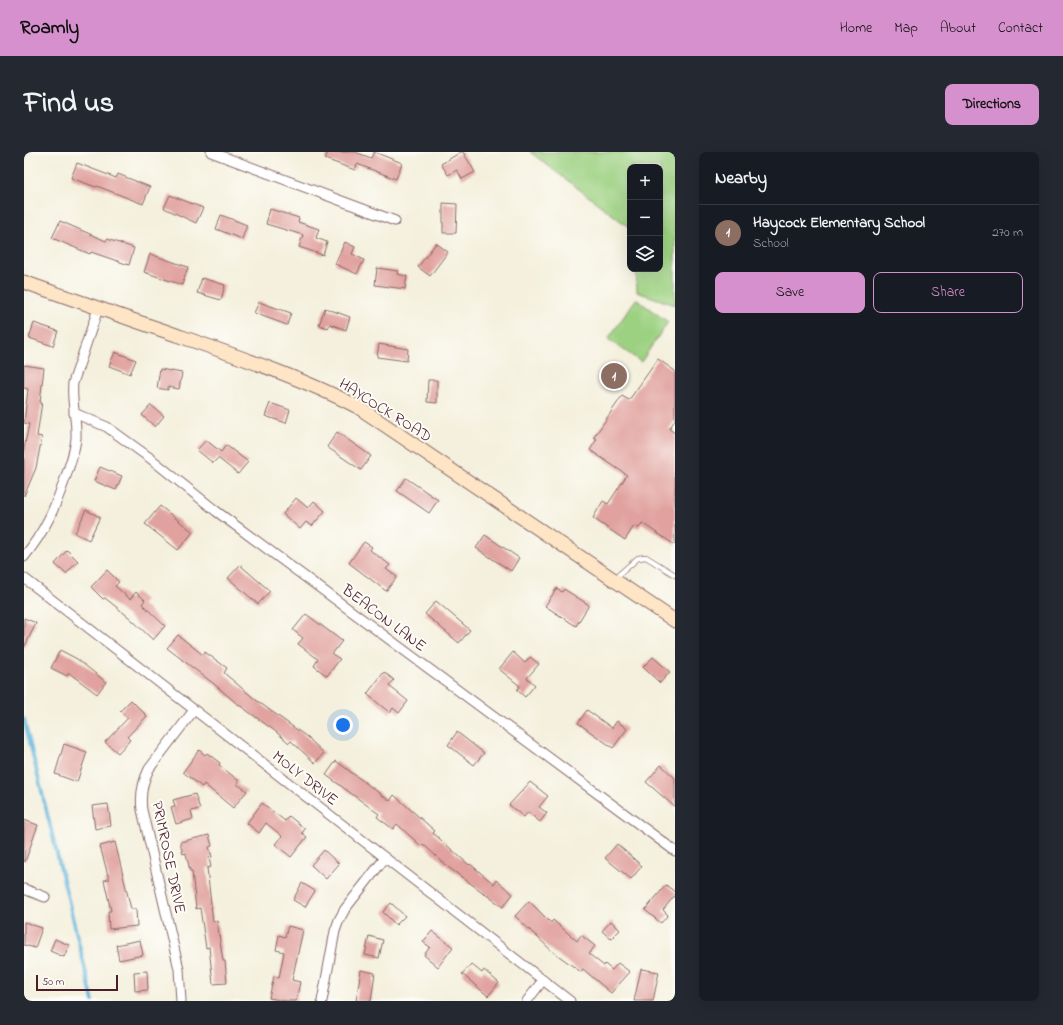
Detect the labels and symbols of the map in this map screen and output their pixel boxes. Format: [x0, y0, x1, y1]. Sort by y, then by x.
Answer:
pin: 1 [601, 361, 627, 391]
street label: HAYCOCK ROAD [334, 372, 436, 449]
street label: BEACON LANE [336, 578, 431, 658]
your location [333, 715, 353, 735]
street label: MOLY DRIVE [267, 745, 343, 812]
street label: PRIMROSE DRIVE [144, 799, 192, 916]
scale bar [36, 973, 118, 992]

